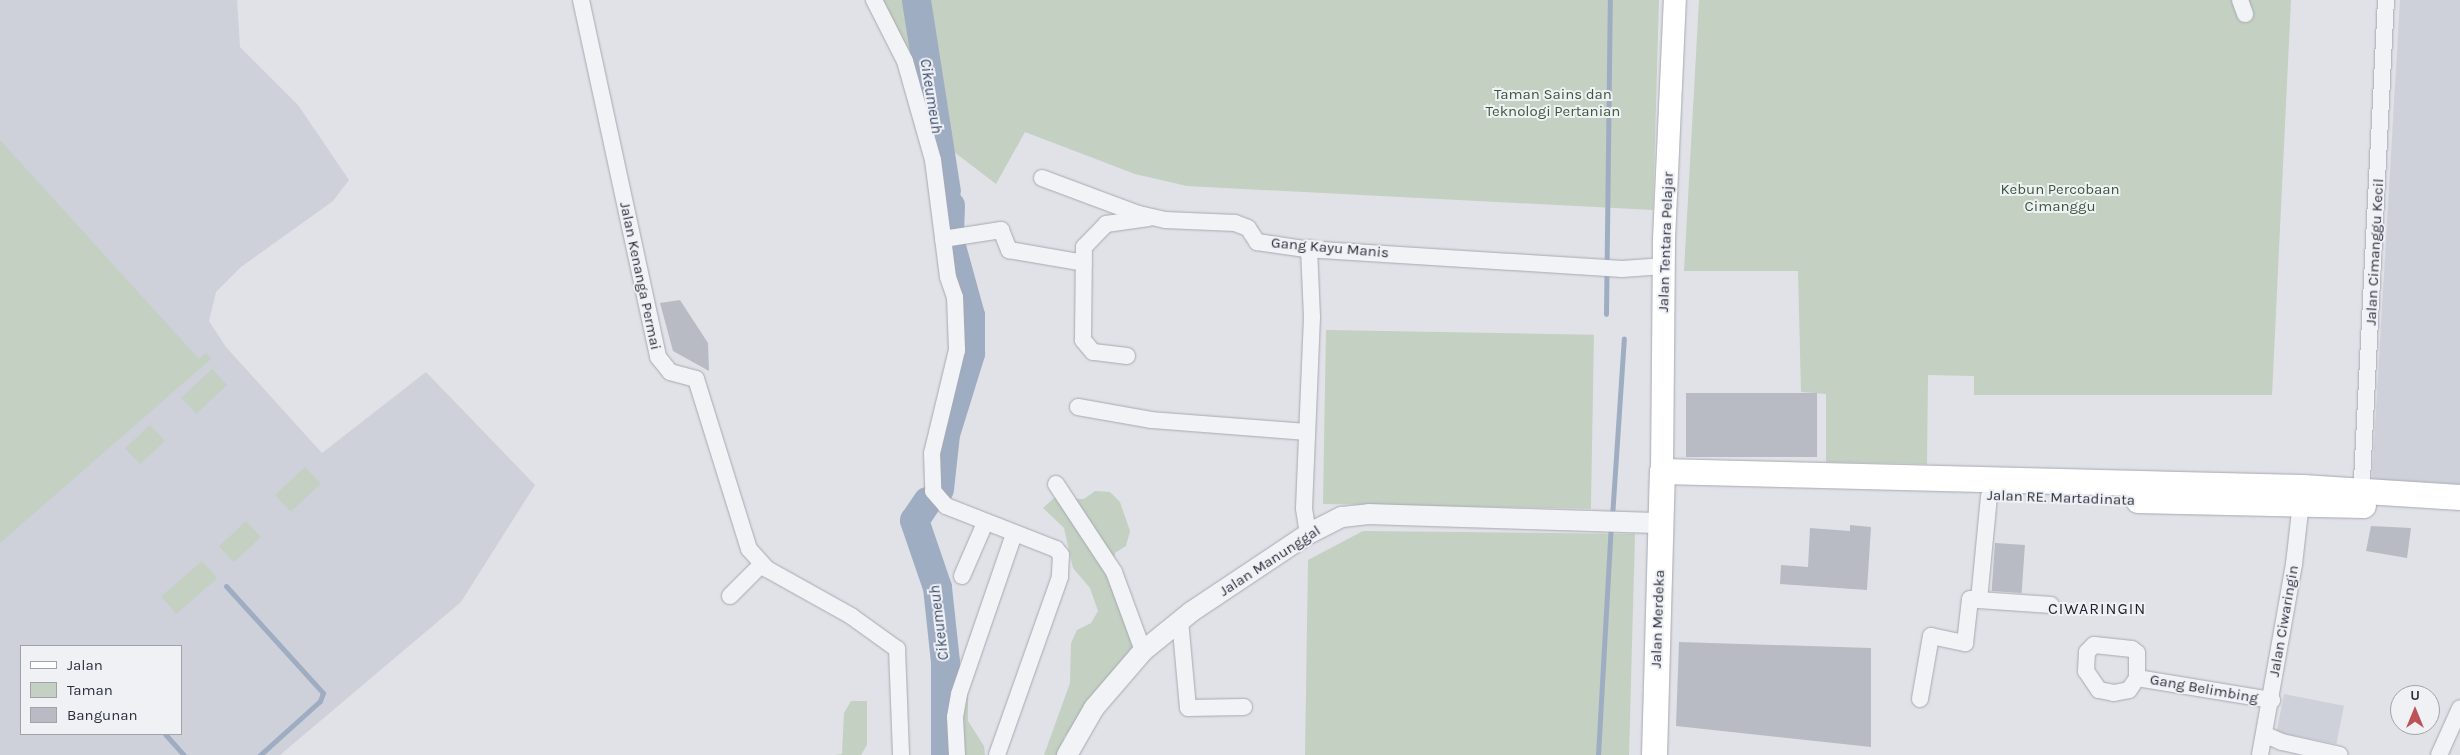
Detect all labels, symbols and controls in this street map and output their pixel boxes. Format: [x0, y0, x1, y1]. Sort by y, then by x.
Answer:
water label: Cikeumeuh [916, 57, 946, 135]
park label: Taman Sains dan Teknologi Pertanian [1486, 85, 1620, 120]
street label: Jalan Tentara Pelajar [1655, 171, 1677, 313]
street label: Jalan Cimanggu Kecil [2362, 178, 2388, 326]
park label: Kebun Percobaan Cimanggu [2000, 180, 2120, 215]
street label: Jalan Kenanga Permai [615, 200, 665, 352]
street label: Gang Kayu Manis [1270, 234, 1390, 262]
street label: Jalan RE. Martadinata [1987, 486, 2135, 510]
street label: Jalan Manunggal [1216, 522, 1324, 600]
street label: Jalan Ciwaringin [2265, 564, 2303, 678]
street label: Jalan Merdeka [1647, 569, 1669, 669]
water label: Cikeumeuh [925, 584, 953, 662]
district label: CIWARINGIN [2047, 599, 2147, 619]
legend [20, 645, 182, 735]
text: Jalan [67, 656, 103, 674]
street label: Gang Belimbing [2148, 671, 2260, 707]
text: Taman [67, 681, 113, 699]
north arrow [2390, 685, 2440, 735]
text: U [2410, 687, 2420, 704]
text: Bangunan [67, 706, 138, 724]

